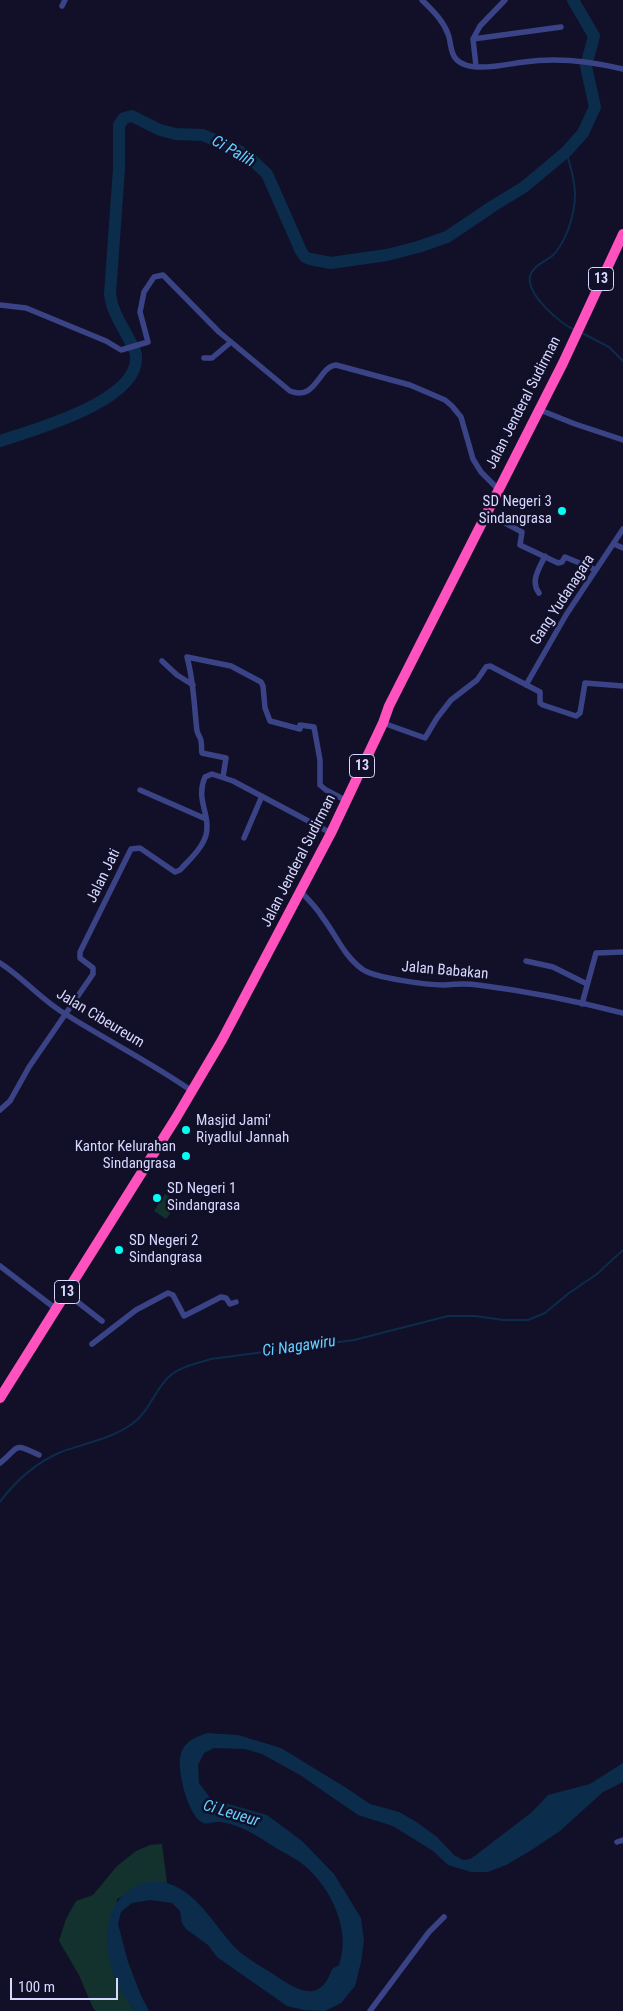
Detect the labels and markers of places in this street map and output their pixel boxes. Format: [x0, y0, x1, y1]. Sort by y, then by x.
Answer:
place label: SD Negeri 3 Sindangrasa [479, 493, 552, 528]
marker: SD Negeri 3 Sindangrasa [556, 505, 568, 517]
place label: Masjid Jami' Riyadlul Jannah [196, 1112, 289, 1147]
marker: Masjid Jami' Riyadlul Jannah [180, 1124, 192, 1136]
place label: Kantor Kelurahan Sindangrasa [75, 1138, 176, 1173]
marker: Kantor Kelurahan Sindangrasa [180, 1150, 192, 1162]
place label: SD Negeri 1 Sindangrasa [167, 1180, 240, 1215]
marker: SD Negeri 1 Sindangrasa [151, 1192, 163, 1204]
place label: SD Negeri 2 Sindangrasa [129, 1232, 202, 1267]
marker: SD Negeri 2 Sindangrasa [113, 1244, 125, 1256]

